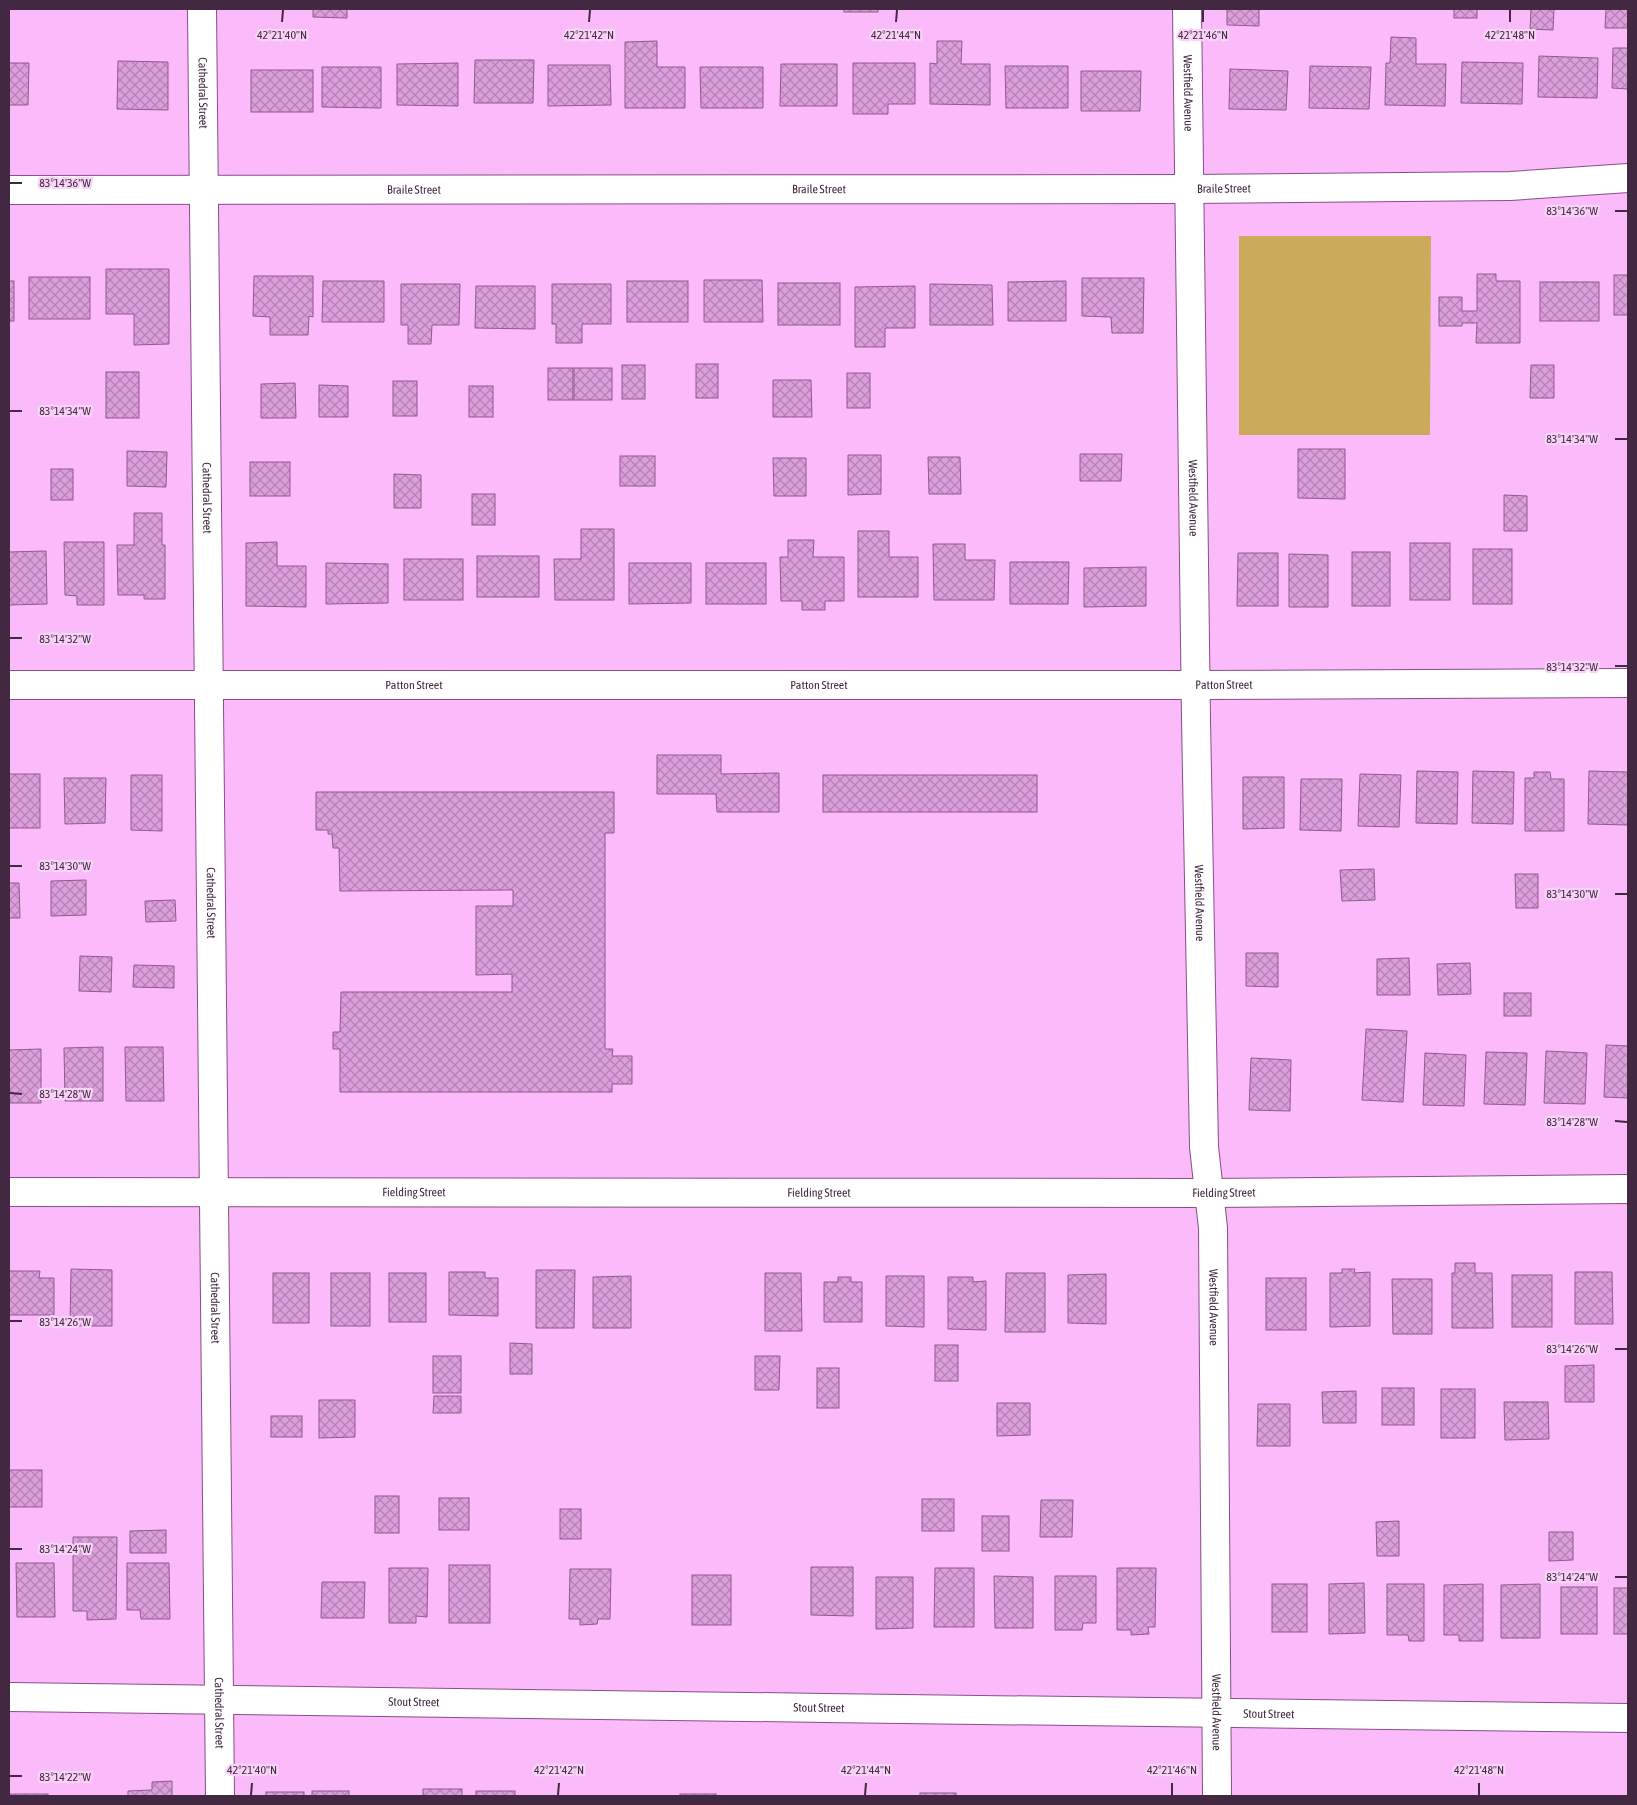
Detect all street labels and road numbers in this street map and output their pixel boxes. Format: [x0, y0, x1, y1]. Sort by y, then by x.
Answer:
street label: Westfield Avenue [1181, 55, 1196, 131]
street label: Cathedral Street [195, 57, 210, 129]
street label: Braile Street [1197, 181, 1252, 196]
street label: Braile Street [792, 182, 846, 196]
street label: Braile Street [387, 183, 441, 197]
street label: Westfield Avenue [1186, 460, 1201, 536]
street label: Cathedral Street [200, 462, 214, 534]
street label: Patton Street [385, 678, 443, 692]
street label: Patton Street [790, 678, 848, 692]
street label: Patton Street [1195, 678, 1253, 692]
street label: Westfield Avenue [1192, 864, 1207, 941]
street label: Cathedral Street [204, 867, 218, 939]
street label: Fielding Street [382, 1185, 446, 1199]
street label: Fielding Street [787, 1186, 851, 1200]
street label: Fielding Street [1192, 1186, 1256, 1200]
street label: Westfield Avenue [1206, 1269, 1221, 1346]
street label: Cathedral Street [208, 1272, 222, 1344]
street label: Westfield Avenue [1209, 1674, 1224, 1751]
street label: Cathedral Street [212, 1677, 227, 1749]
street label: Stout Street [388, 1695, 440, 1709]
street label: Stout Street [793, 1701, 845, 1715]
street label: Stout Street [1243, 1707, 1295, 1721]

